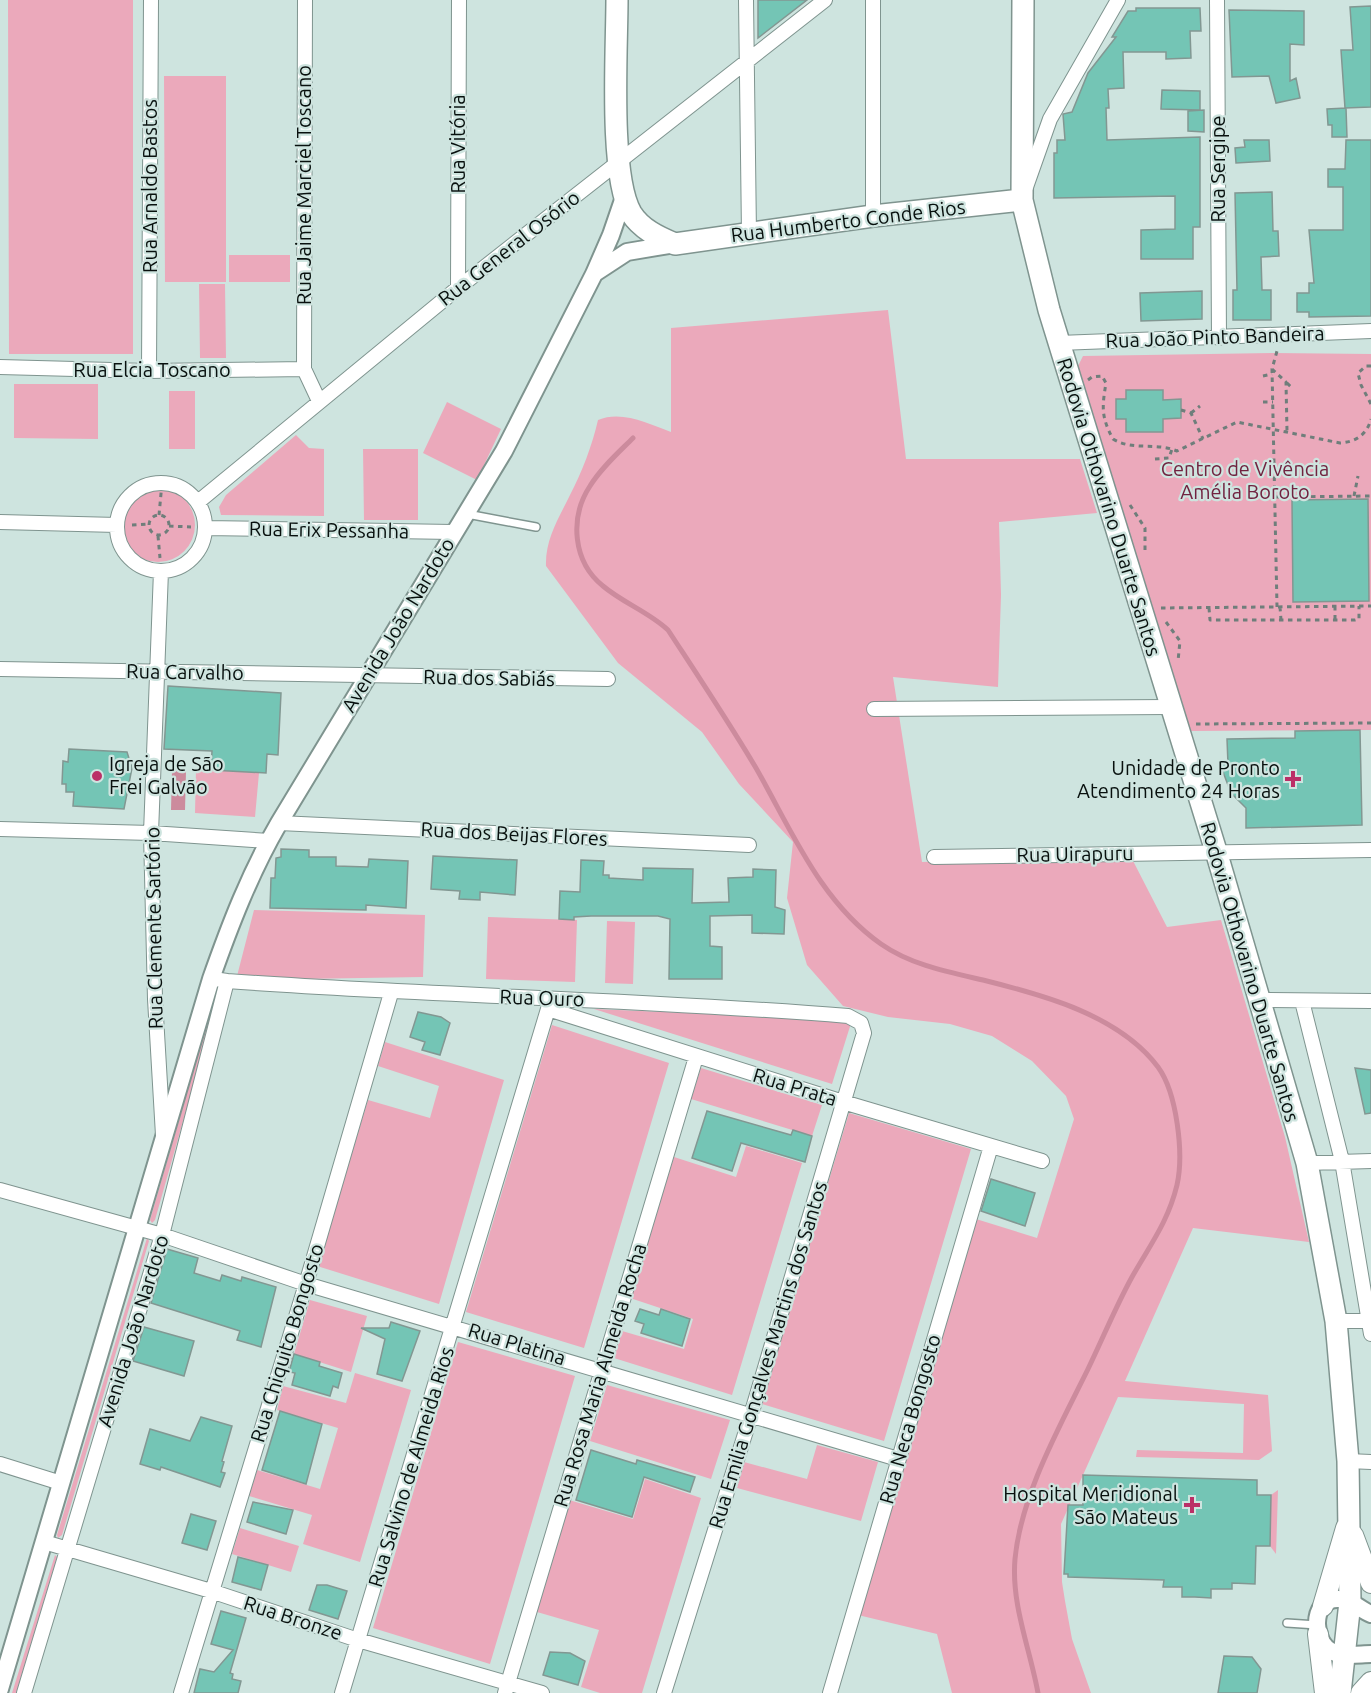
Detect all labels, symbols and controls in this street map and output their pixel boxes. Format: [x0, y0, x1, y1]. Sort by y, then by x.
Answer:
street label: Rua Jaime Marciel Toscano [292, 65, 315, 305]
street label: Rua Vitória [446, 94, 469, 194]
street label: Rua Arnaldo Bastos [138, 99, 161, 273]
street label: Rua Sergipe [1206, 116, 1229, 222]
street label: Rua General Osório [433, 185, 584, 310]
street label: Rua Humberto Conde Rios [729, 195, 967, 246]
street label: Rua João Pinto Bandeira [1105, 321, 1325, 352]
street label: Rodovia Othovarino Duarte Santos [1053, 355, 1166, 659]
street label: Rua Elcia Toscano [73, 358, 231, 381]
park label: Centro de Vivência Amélia Boroto [1161, 457, 1329, 503]
street label: Rua Erix Pessanha [249, 517, 409, 542]
street label: Avenida João Nardoto [336, 533, 459, 716]
street label: Rua Carvalho [126, 659, 244, 684]
street label: Rua dos Sabiás [423, 665, 555, 690]
place label: Igreja de São Frei Galvão [109, 752, 224, 798]
place label: Unidade de Pronto Atendimento 24 Horas [1077, 756, 1280, 802]
marker: Igreja de São Frei Galvão [90, 769, 104, 783]
marker: Unidade de Pronto Atendimento 24 Horas [1284, 770, 1302, 788]
street label: Rua dos Beijas Flores [420, 817, 608, 850]
street label: Rodovia Othovarino Duarte Santos [1197, 819, 1304, 1124]
street label: Rua Clemente Sartório [140, 827, 167, 1029]
street label: Rua Uirapuru [1016, 841, 1134, 866]
street label: Rua Ouro [499, 985, 585, 1010]
street label: Rua Prata [750, 1063, 840, 1110]
street label: Rua Emilia Gonçalves Martins dos Santos [704, 1178, 831, 1531]
street label: Avenida João Nardoto [92, 1232, 173, 1430]
street label: Rua Rosa Maria Almeida Rocha [548, 1240, 651, 1509]
street label: Rua Chiquito Bongosto [245, 1241, 328, 1445]
street label: Rua Platina [466, 1318, 569, 1369]
street label: Rua Neca Bongosto [874, 1331, 945, 1506]
street label: Rua Salvino de Almeida Rios [363, 1344, 458, 1590]
place label: Hospital Meridional São Mateus [1003, 1482, 1178, 1528]
marker: Hospital Meridional São Mateus [1183, 1496, 1201, 1514]
street label: Rua Bronze [241, 1591, 345, 1644]

